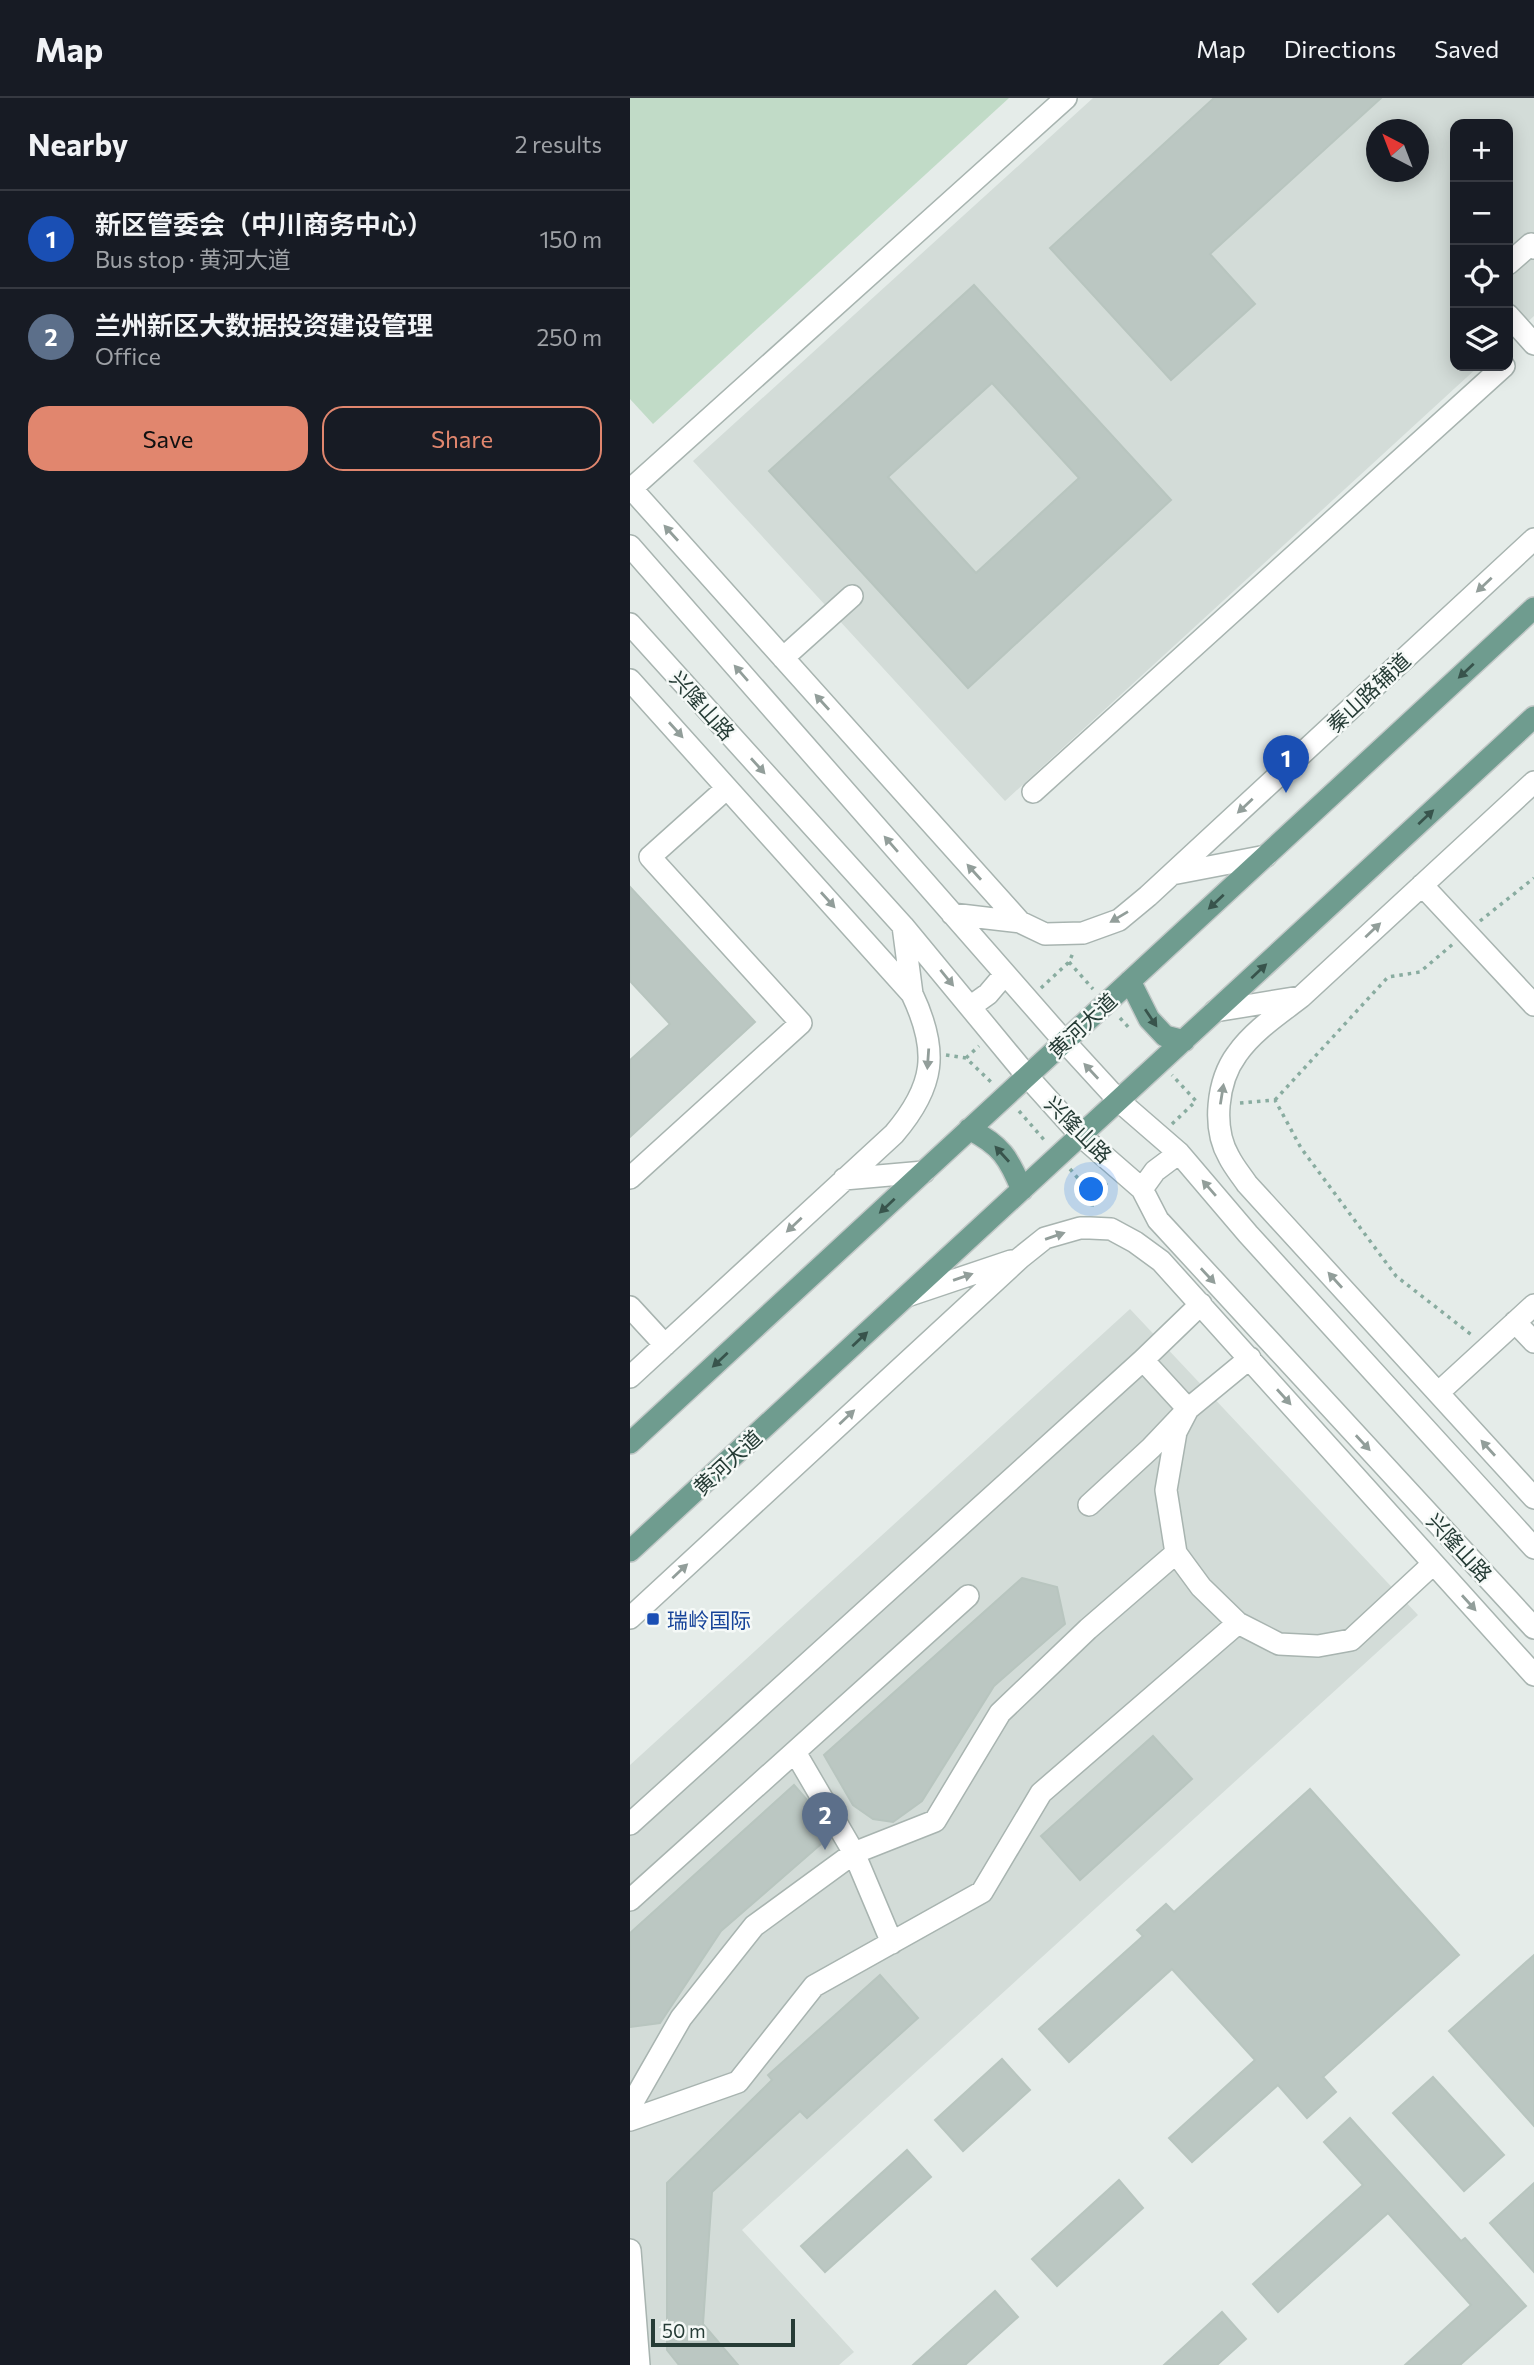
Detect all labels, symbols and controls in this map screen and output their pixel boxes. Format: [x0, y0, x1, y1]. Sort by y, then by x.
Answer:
text: Map [35, 28, 103, 69]
text: Map [1196, 34, 1246, 63]
text: Directions [1284, 34, 1396, 63]
text: Saved [1434, 34, 1499, 63]
north arrow [1366, 119, 1429, 182]
map controls [1450, 119, 1513, 371]
button: + [1450, 119, 1513, 182]
text: Nearby [28, 125, 128, 162]
text: 2 results [515, 130, 602, 158]
button: − [1450, 182, 1513, 245]
text: 新区管委会（中川商务中心） [95, 208, 433, 239]
text: 1 [46, 225, 56, 253]
text: 150 m [539, 225, 602, 253]
text: Bus stop · 黄河大道 [95, 245, 291, 273]
button: locate [1450, 245, 1513, 308]
button: layers [1450, 308, 1513, 371]
text: 兰州新区大数据投资建设管理 [95, 309, 433, 340]
text: 2 [44, 323, 58, 351]
text: 250 m [537, 323, 602, 351]
text: Office [95, 342, 161, 370]
button: Save [28, 406, 308, 471]
button: Share [322, 406, 602, 471]
one-way arrow [663, 525, 679, 542]
one-way arrow [1476, 577, 1493, 593]
street label: 秦山路辅道 [1321, 647, 1415, 737]
one-way arrow [1457, 663, 1475, 679]
one-way arrow [733, 664, 749, 682]
street label: 兴隆山路 [666, 665, 740, 745]
one-way arrow [815, 694, 831, 711]
one-way arrow [667, 722, 683, 739]
pin: 1 [1263, 735, 1309, 793]
one-way arrow [750, 757, 766, 775]
one-way arrow [1237, 798, 1254, 814]
one-way arrow [1417, 809, 1435, 825]
one-way arrow [884, 836, 899, 853]
one-way arrow [967, 863, 982, 880]
one-way arrow [819, 891, 835, 908]
one-way arrow [1208, 893, 1225, 909]
one-way arrow [1109, 911, 1128, 924]
one-way arrow [1364, 923, 1381, 939]
one-way arrow [1250, 964, 1267, 980]
one-way arrow [939, 969, 954, 987]
street label: 黄河大道 [1043, 987, 1121, 1063]
one-way arrow [1144, 1008, 1157, 1028]
one-way arrow [922, 1048, 933, 1070]
one-way arrow [1084, 1063, 1100, 1080]
one-way arrow [1217, 1083, 1228, 1105]
street label: 兴隆山路 [1040, 1090, 1118, 1168]
one-way arrow [995, 1146, 1011, 1163]
your location [1074, 1172, 1108, 1206]
one-way arrow [1202, 1180, 1217, 1197]
one-way arrow [879, 1197, 896, 1213]
one-way arrow [786, 1217, 803, 1233]
one-way arrow [1044, 1230, 1065, 1241]
one-way arrow [1200, 1267, 1216, 1284]
one-way arrow [953, 1271, 974, 1282]
one-way arrow [1327, 1272, 1343, 1289]
one-way arrow [851, 1332, 868, 1348]
one-way arrow [711, 1352, 729, 1368]
one-way arrow [1276, 1388, 1292, 1406]
one-way arrow [838, 1409, 856, 1425]
street label: 黄河大道 [688, 1424, 766, 1500]
one-way arrow [1355, 1434, 1371, 1452]
one-way arrow [1480, 1439, 1496, 1457]
street label: 兴隆山路 [1422, 1508, 1498, 1586]
one-way arrow [671, 1564, 688, 1580]
one-way arrow [1460, 1594, 1476, 1611]
place label: 瑞岭国际 [667, 1607, 751, 1632]
marker: 瑞岭国际 [645, 1611, 661, 1627]
pin: 2 [802, 1792, 848, 1850]
scale bar [651, 2316, 794, 2348]
text: 50 m [662, 2319, 706, 2342]

